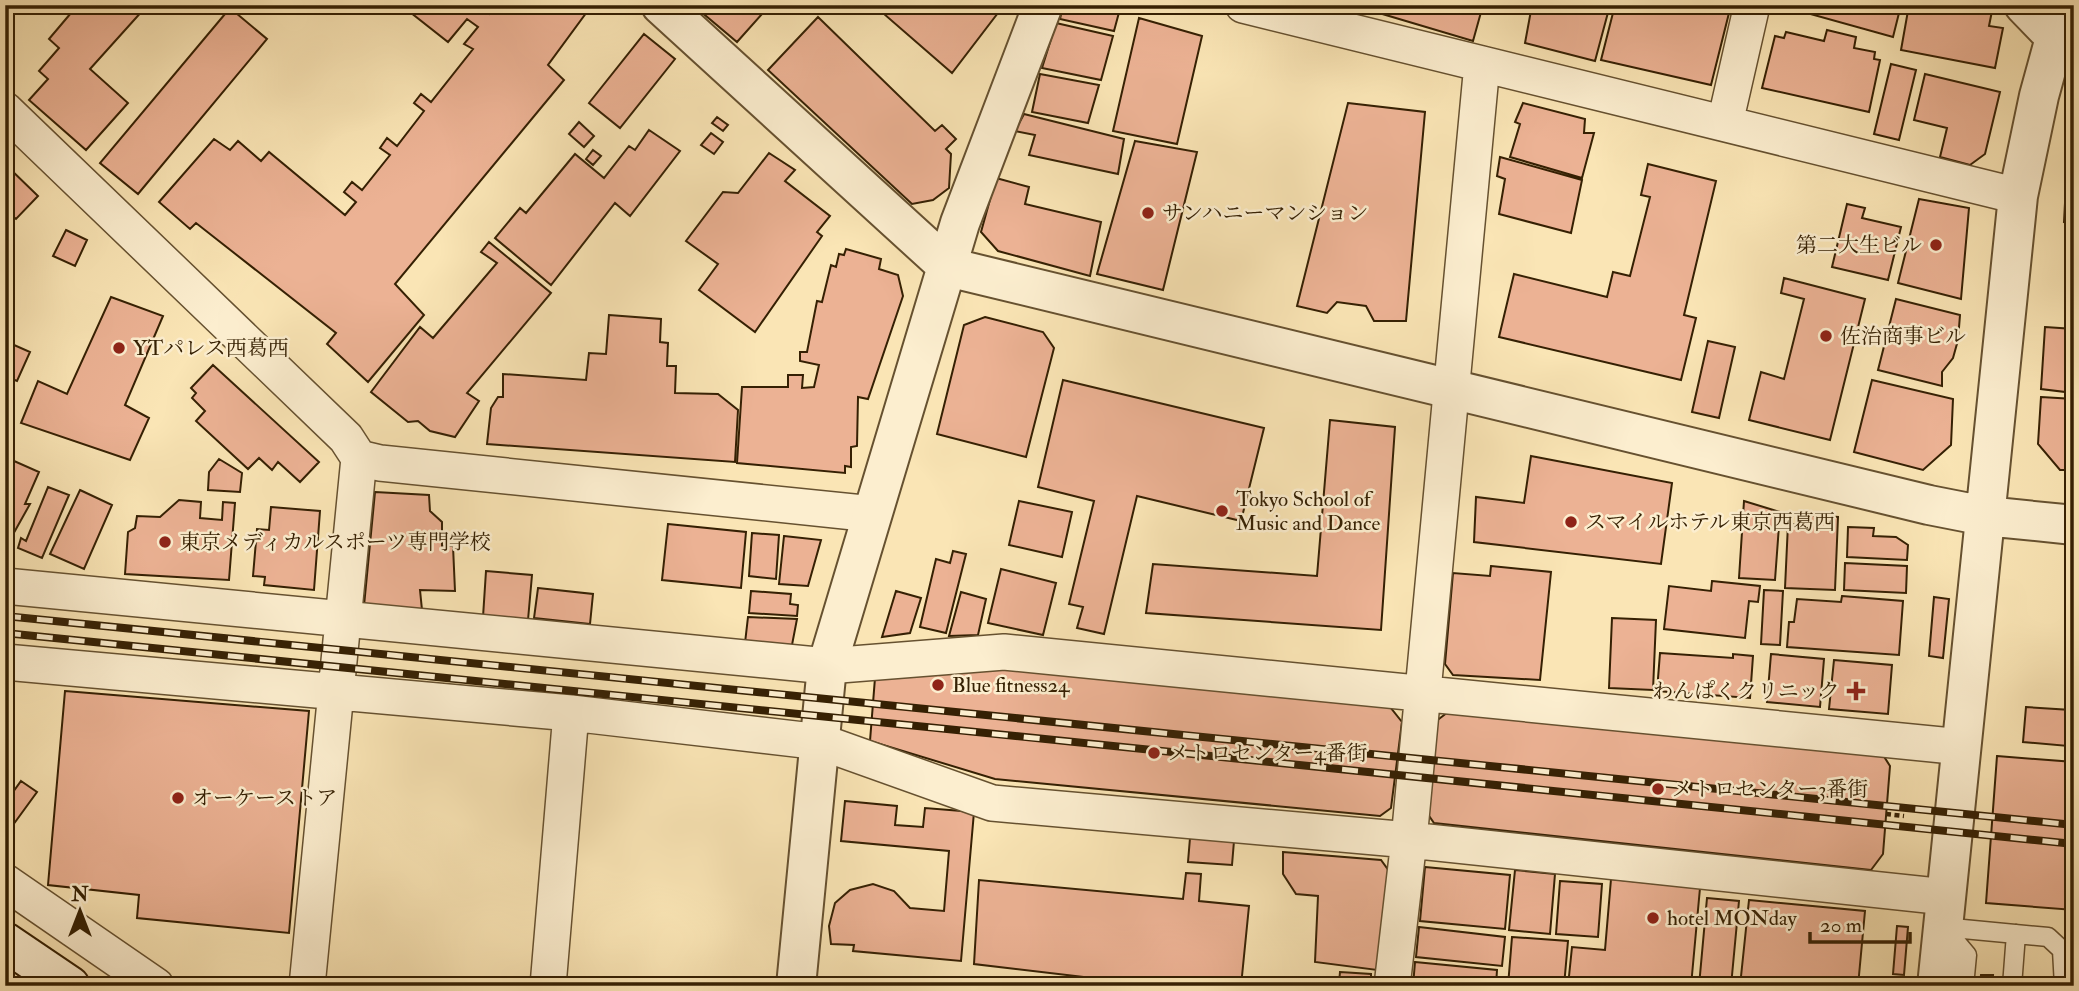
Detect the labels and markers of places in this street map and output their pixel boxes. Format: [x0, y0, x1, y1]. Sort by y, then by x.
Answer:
place label: サンハニーマンション [1162, 200, 1369, 227]
marker: サンハニーマンション [1140, 205, 1156, 221]
place label: 第二大生ビル [1796, 232, 1922, 259]
marker: 第二大生ビル [1928, 237, 1944, 253]
place label: 佐治商事ビル [1840, 323, 1966, 350]
marker: 佐治商事ビル [1818, 328, 1834, 344]
place label: YTパレス西葛西 [133, 335, 289, 362]
marker: YTパレス西葛西 [111, 340, 127, 356]
place label: Tokyo School of Music and Dance [1236, 486, 1381, 537]
marker: Tokyo School of Music and Dance [1214, 503, 1230, 519]
place label: スマイルホテル東京西葛西 [1585, 509, 1835, 536]
marker: スマイルホテル東京西葛西 [1563, 514, 1579, 530]
place label: 東京メディカルスポーツ専門学校 [179, 529, 491, 556]
marker: 東京メディカルスポーツ専門学校 [157, 534, 173, 550]
place label: Blue fitness24 [952, 672, 1071, 699]
marker: Blue fitness24 [930, 677, 946, 693]
place label: わんぱくクリニック [1652, 678, 1840, 705]
marker: わんぱくクリニック [1846, 681, 1866, 701]
place label: メトロセンター4番街 [1168, 740, 1367, 767]
marker: メトロセンター4番街 [1146, 745, 1162, 761]
place label: メトロセンター3番街 [1672, 776, 1868, 803]
marker: メトロセンター3番街 [1650, 781, 1666, 797]
place label: オーケーストア [192, 785, 337, 812]
marker: オーケーストア [170, 790, 186, 806]
place label: hotel MONday [1667, 905, 1797, 932]
marker: hotel MONday [1645, 910, 1661, 926]

